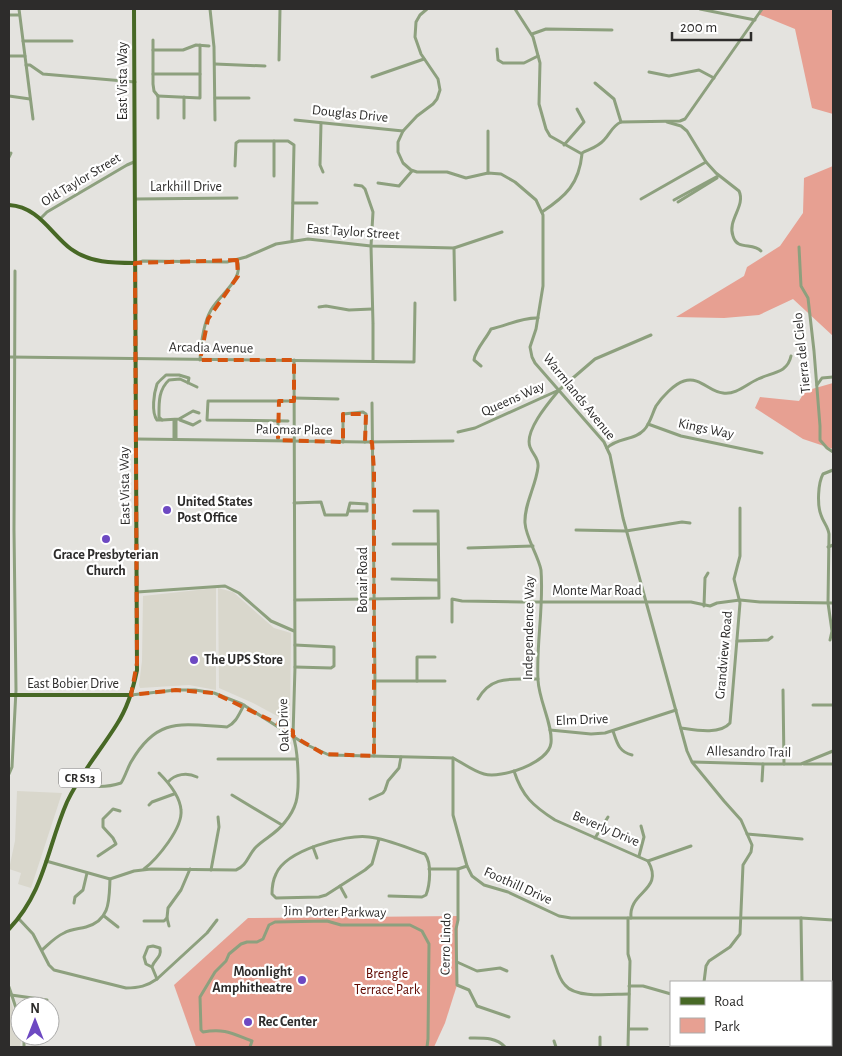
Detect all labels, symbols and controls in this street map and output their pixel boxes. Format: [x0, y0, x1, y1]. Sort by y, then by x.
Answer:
scale bar [672, 10, 751, 42]
text: 200 m [680, 20, 717, 35]
street label: East Vista Way [116, 42, 130, 120]
street label: Douglas Drive [311, 103, 389, 125]
street label: Old Taylor Street [39, 151, 124, 209]
street label: Larkhill Drive [150, 180, 222, 194]
street label: East Taylor Street [306, 222, 400, 242]
street label: Tierra del Cielo [791, 312, 813, 394]
street label: Arcadia Avenue [169, 340, 253, 356]
street label: Warmlands Avenue [540, 351, 618, 443]
street label: Queens Way [479, 379, 547, 419]
street label: Kings Way [677, 416, 735, 442]
street label: Palomar Place [255, 422, 333, 438]
street label: East Vista Way [117, 447, 133, 525]
place label: United States Post Office [177, 495, 253, 525]
marker: United States Post Office [161, 504, 173, 516]
marker: Grace Presbyterian Church [100, 533, 112, 545]
street label: Bonair Road [356, 547, 370, 613]
place label: Grace Presbyterian Church [53, 548, 159, 578]
street label: Independence Way [521, 576, 537, 680]
street label: Monte Mar Road [552, 584, 642, 598]
street label: Grandview Road [713, 610, 735, 700]
place label: The UPS Store [204, 653, 283, 667]
marker: The UPS Store [188, 654, 200, 666]
street label: East Bobier Drive [27, 677, 119, 691]
street label: Oak Drive [276, 698, 292, 752]
street label: Elm Drive [555, 712, 609, 728]
street label: Allesandro Trail [706, 744, 792, 760]
road number: CR S13 [59, 768, 101, 788]
street label: Beverly Drive [570, 809, 642, 849]
street label: Foothill Drive [482, 865, 554, 907]
street label: Jim Porter Parkway [284, 904, 386, 920]
street label: Cerro Lindo [438, 913, 454, 975]
place label: Moonlight Amphitheatre [212, 965, 292, 995]
park label: Brengle Terrace Park [354, 967, 421, 997]
marker: Moonlight Amphitheatre [296, 974, 308, 986]
legend [670, 981, 832, 1046]
text: Road [714, 994, 744, 1009]
north arrow [10, 996, 60, 1046]
text: N [30, 1002, 40, 1016]
place label: Rec Center [258, 1015, 317, 1029]
marker: Rec Center [242, 1016, 254, 1028]
text: Park [714, 1019, 740, 1034]

